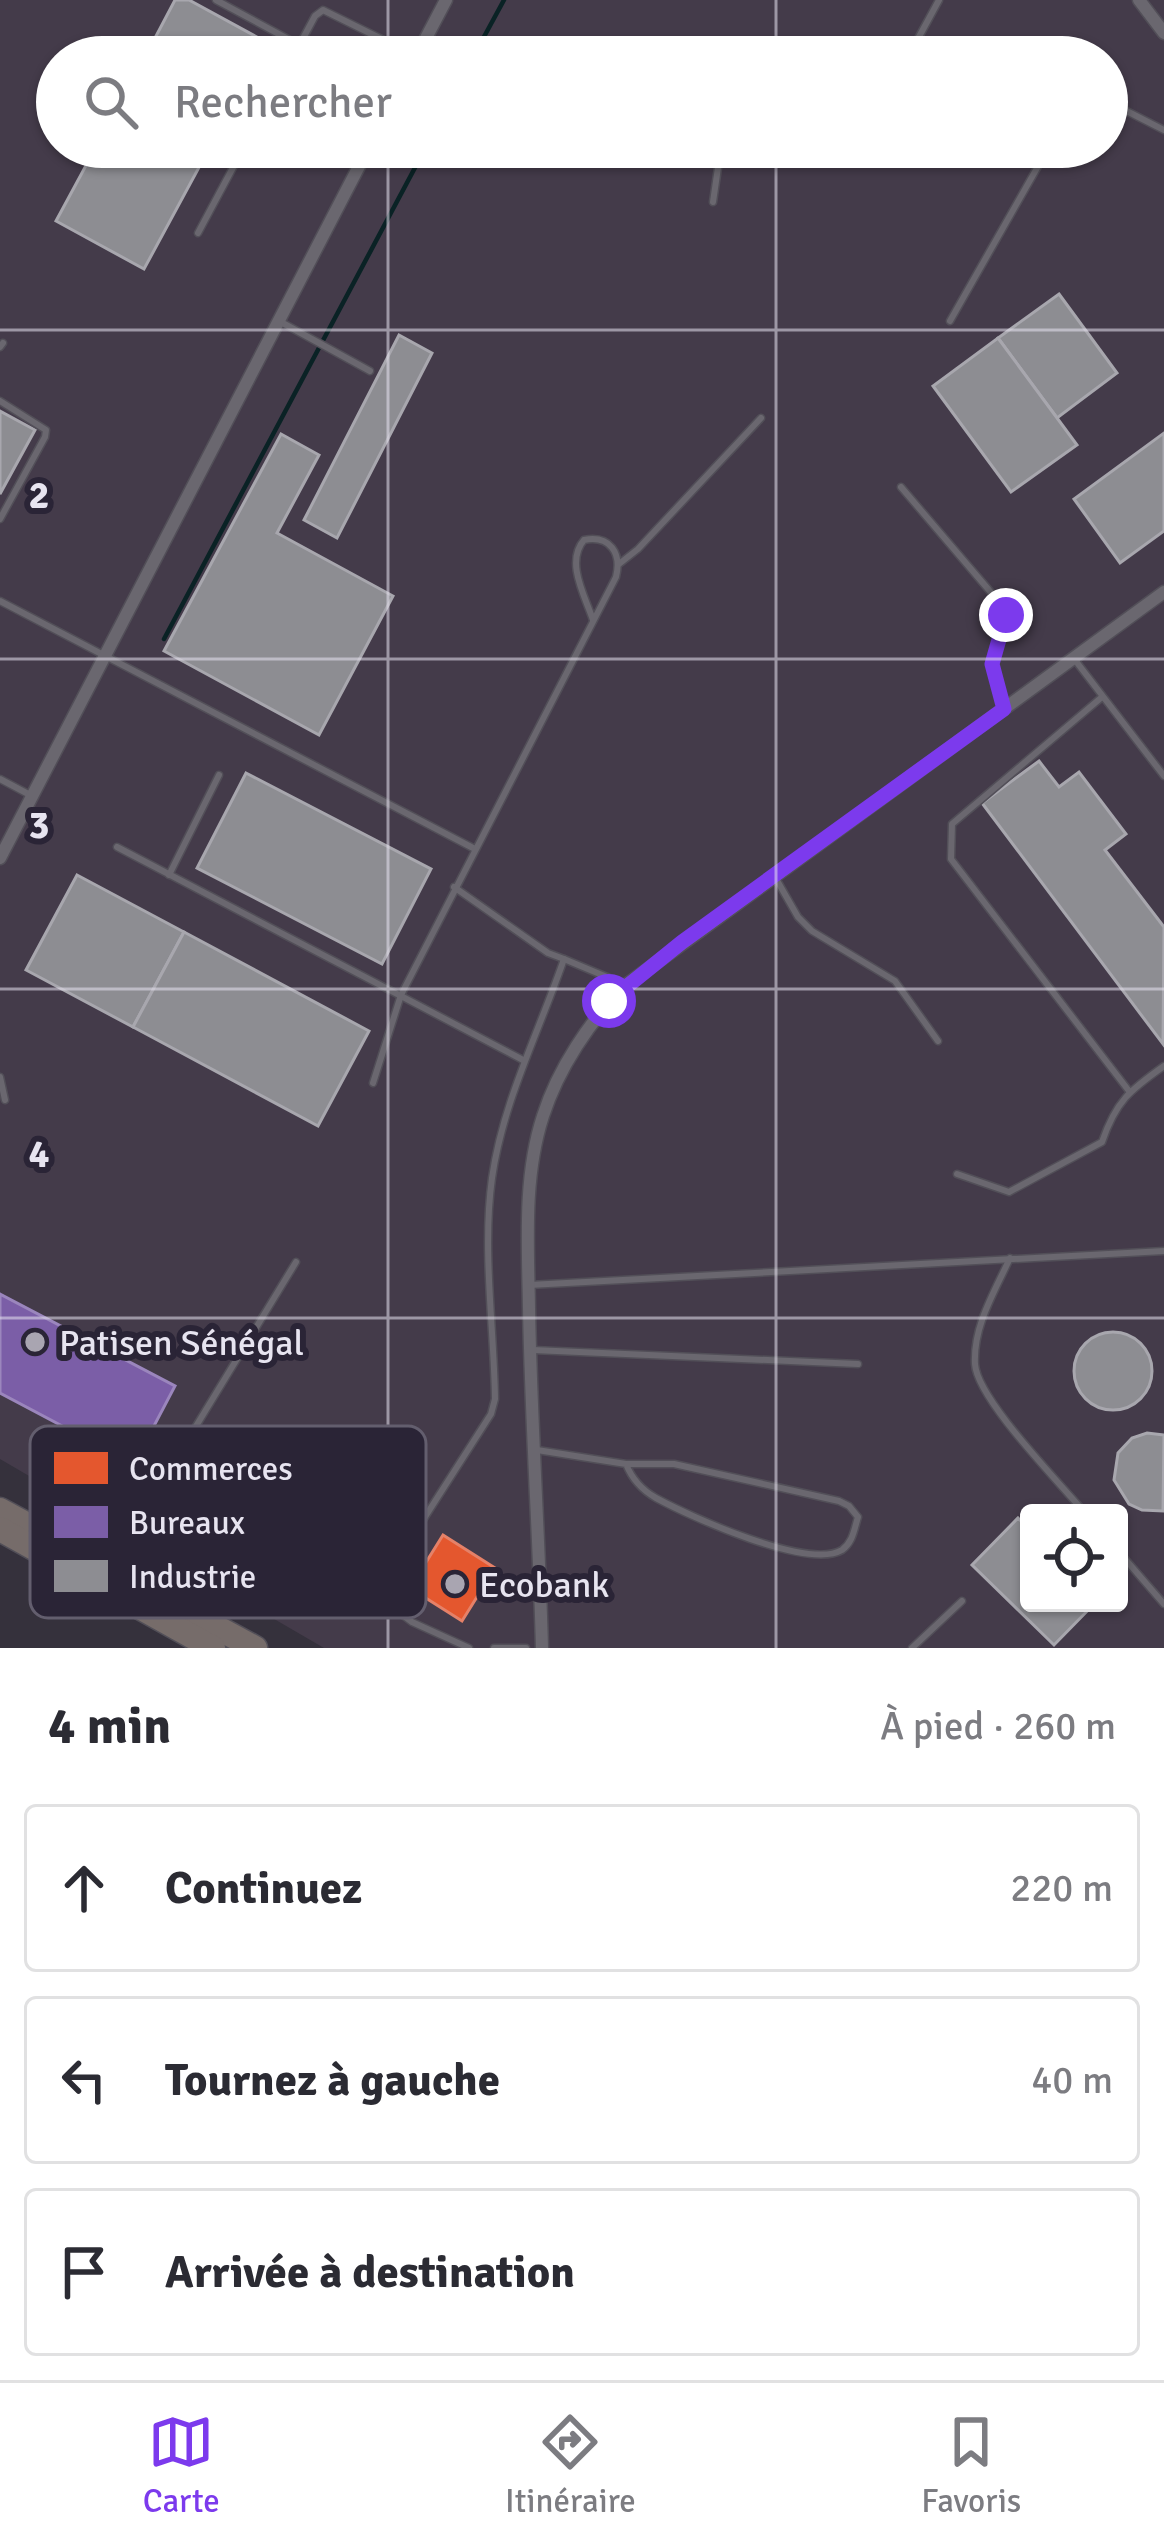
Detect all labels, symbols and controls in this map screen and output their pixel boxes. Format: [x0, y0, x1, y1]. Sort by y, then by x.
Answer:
search box [36, 36, 1128, 168]
icon: search [78, 69, 144, 135]
text: Rechercher [174, 75, 392, 130]
text: 2 [28, 471, 50, 519]
route end [979, 588, 1033, 642]
text: 3 [28, 801, 50, 849]
route start [582, 974, 636, 1028]
text: 4 [28, 1130, 50, 1178]
place label: Patisen Sénégal [59, 1321, 304, 1366]
marker: Patisen Sénégal [22, 1329, 48, 1355]
legend [30, 1426, 426, 1618]
text: Commerces [129, 1449, 293, 1490]
text: Bureaux [129, 1503, 245, 1544]
map controls [1020, 1504, 1128, 1612]
button: locate [1020, 1504, 1128, 1612]
text: Industrie [129, 1557, 256, 1598]
place label: Ecobank [479, 1563, 609, 1608]
marker: Ecobank [442, 1571, 468, 1597]
text: 4 min [48, 1695, 171, 1758]
text: À pied · 260 m [880, 1702, 1116, 1750]
icon: ahead [51, 1855, 117, 1921]
text: Continuez [165, 1861, 362, 1916]
text: 220 m [1010, 1864, 1113, 1912]
icon: left [51, 2047, 117, 2113]
text: Tournez à gauche [165, 2053, 500, 2108]
text: 40 m [1031, 2056, 1113, 2104]
icon: arrive [51, 2239, 117, 2305]
text: Arrivée à destination [165, 2245, 575, 2300]
tab: Carte [143, 2409, 220, 2522]
tab: Itinéraire [505, 2409, 636, 2522]
tab: Favoris [921, 2409, 1021, 2522]

